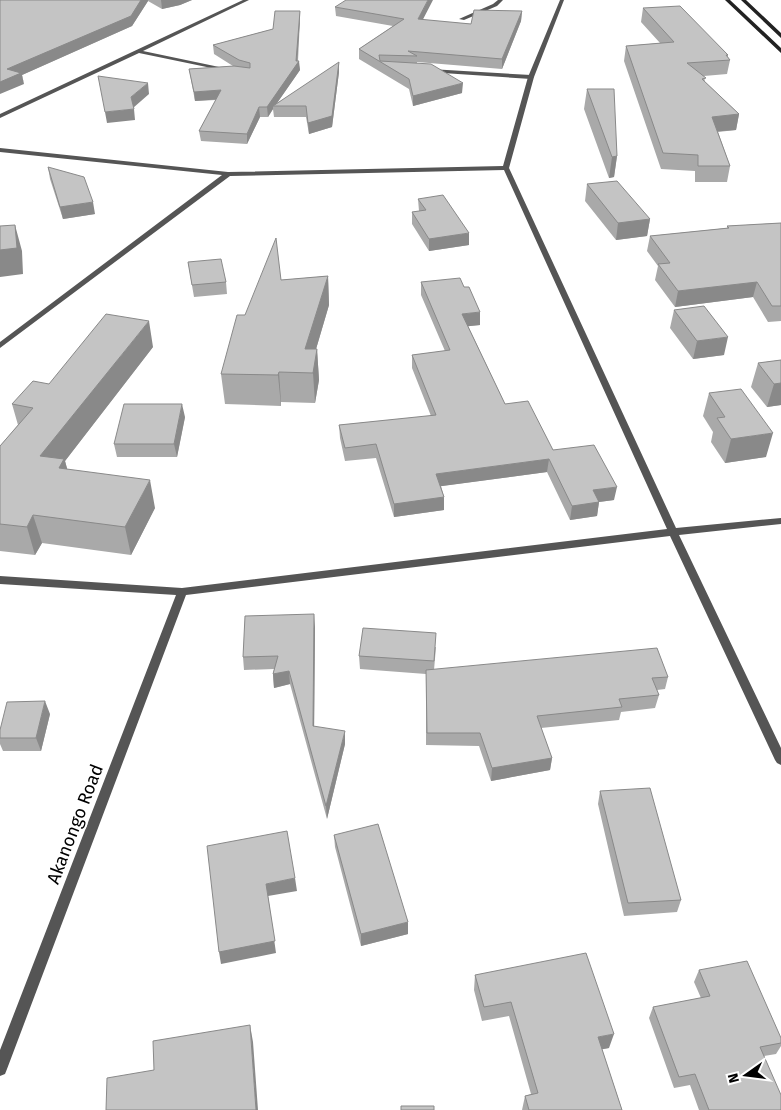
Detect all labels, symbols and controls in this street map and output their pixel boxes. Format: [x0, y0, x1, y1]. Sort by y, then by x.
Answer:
street label: Akanongo Road [42, 761, 108, 887]
north arrow [721, 1050, 771, 1100]
text: N [724, 1071, 743, 1085]

